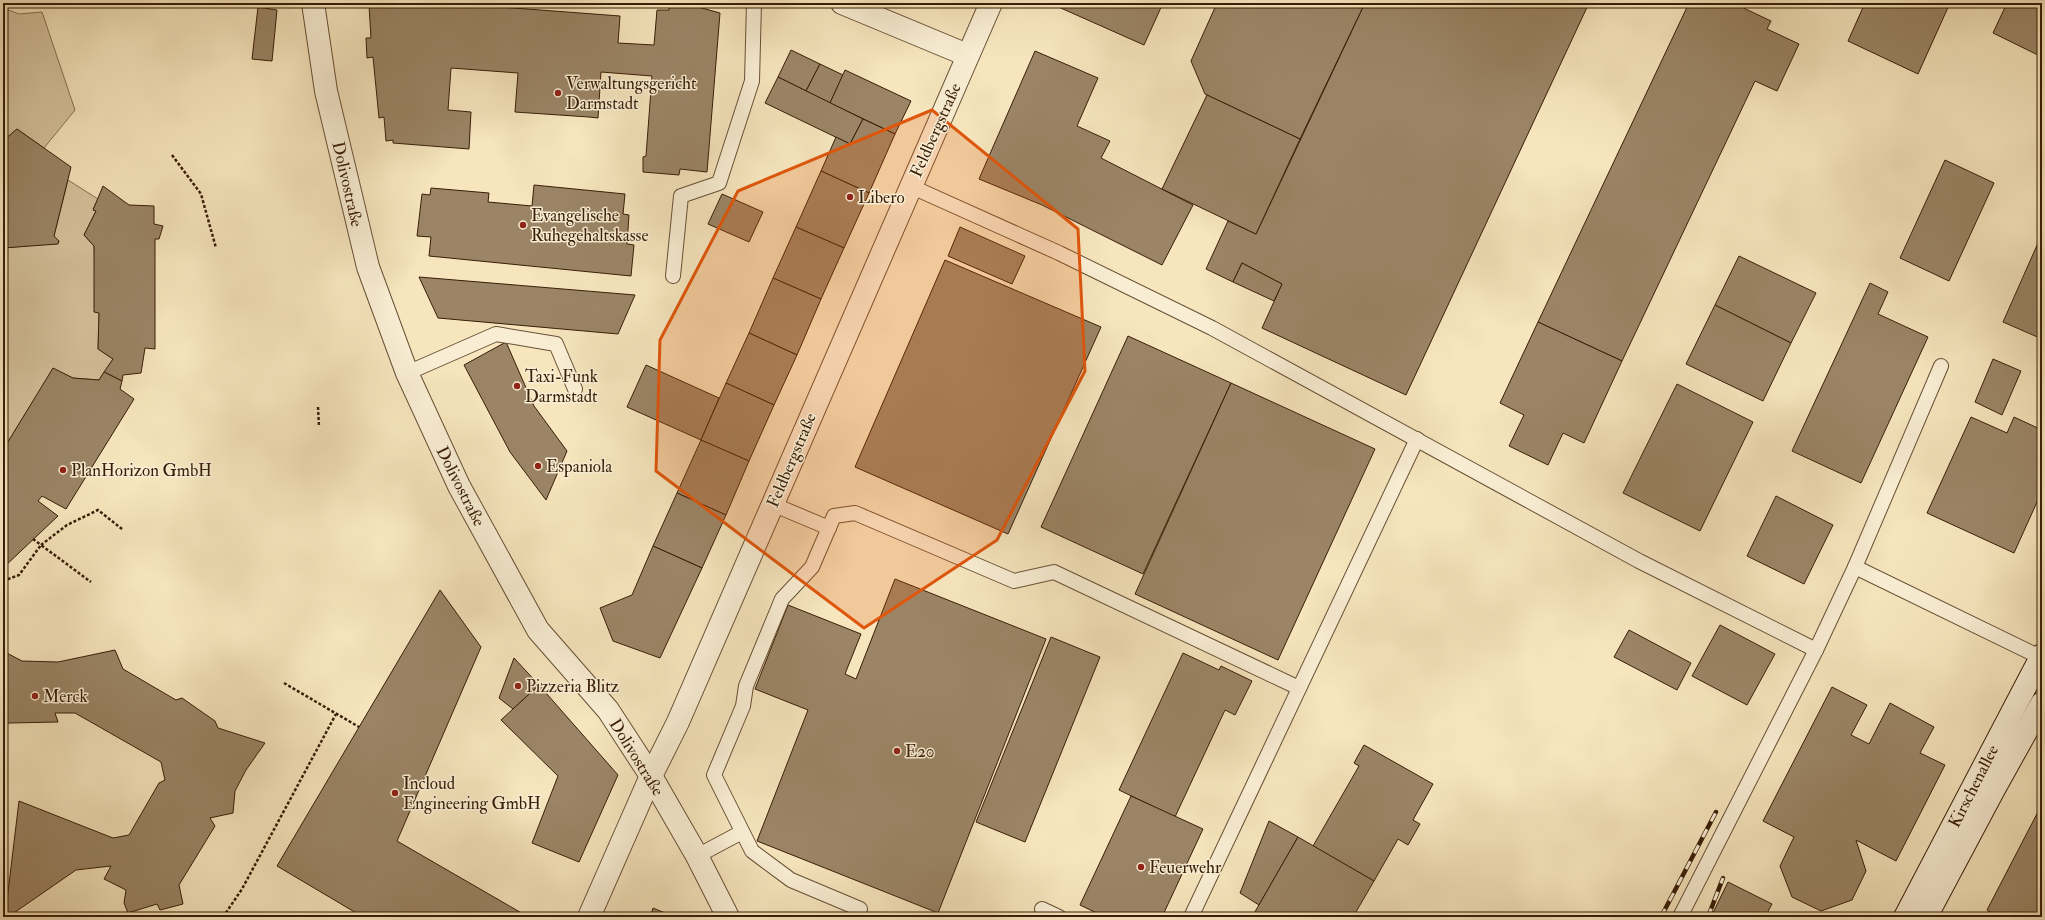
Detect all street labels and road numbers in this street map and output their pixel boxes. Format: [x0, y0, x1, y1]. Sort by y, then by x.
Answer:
street label: Feldbergstraße [905, 80, 966, 181]
street label: Dolivostraße [327, 139, 368, 229]
street label: Feldbergstraße [762, 410, 821, 511]
street label: Dolivostraße [431, 443, 490, 530]
street label: Dolivostraße [605, 715, 669, 800]
street label: Kirschenallee [1944, 741, 2003, 831]

